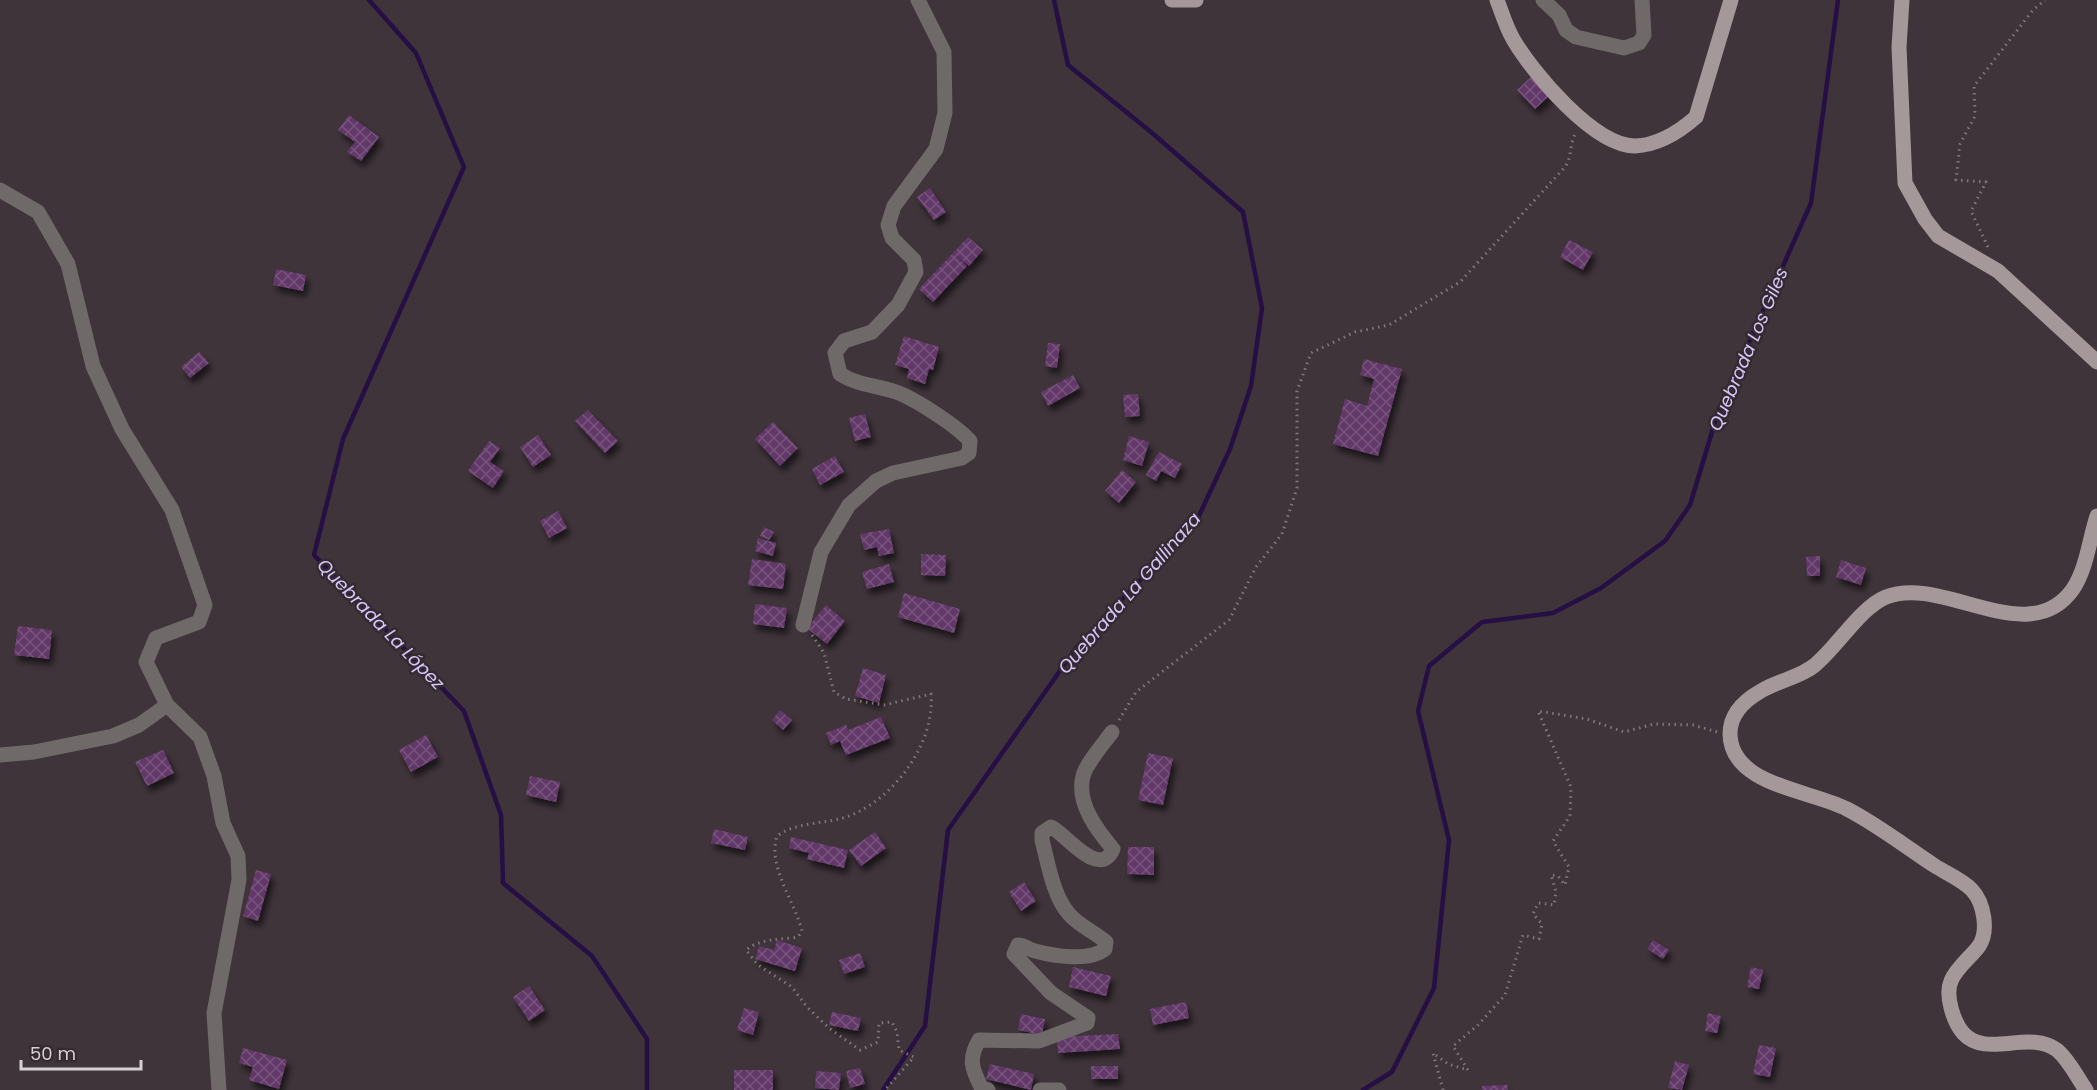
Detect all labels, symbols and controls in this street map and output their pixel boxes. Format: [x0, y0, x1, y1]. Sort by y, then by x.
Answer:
water label: Quebrada Los Giles [1702, 264, 1794, 434]
water label: Quebrada La Gallinaza [1052, 507, 1206, 679]
water label: Quebrada La López [312, 553, 451, 696]
scale bar [21, 1033, 141, 1071]
text: 50 m [30, 1041, 76, 1066]

